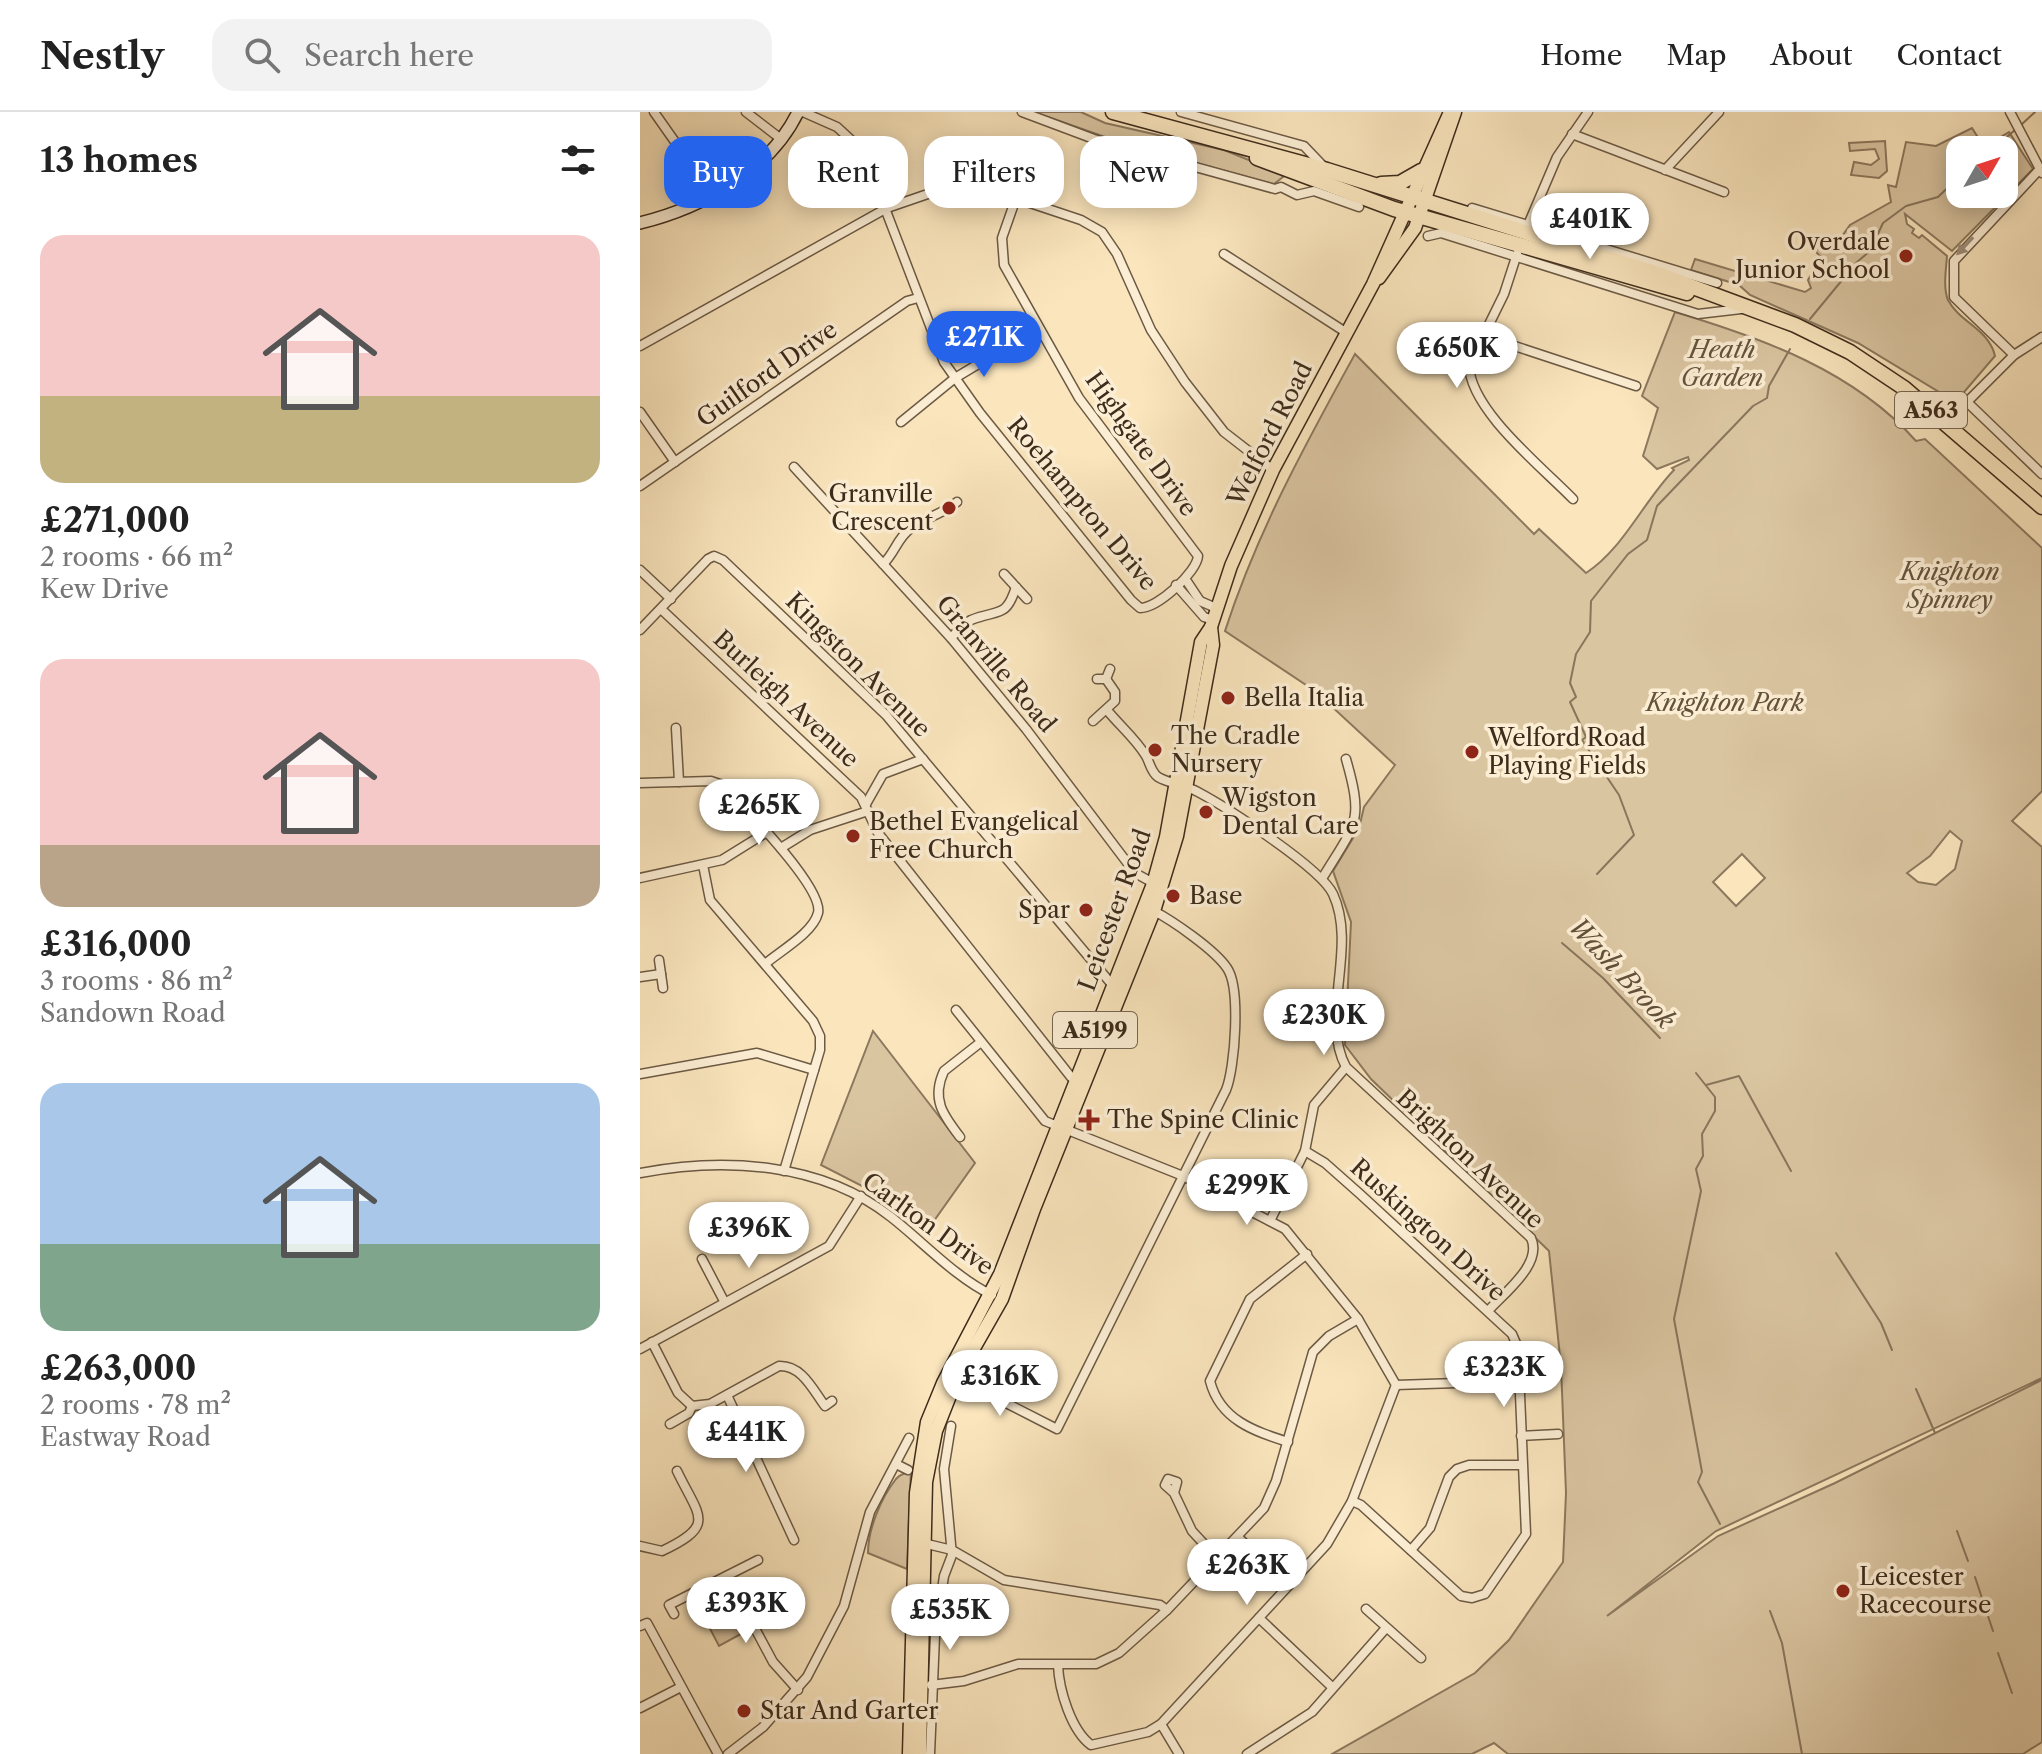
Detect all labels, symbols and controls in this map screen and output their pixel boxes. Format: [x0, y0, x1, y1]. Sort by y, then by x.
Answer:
search box [212, 19, 772, 91]
text: Nestly [40, 32, 164, 79]
icon: search [240, 33, 284, 77]
text: Search here [304, 37, 474, 74]
text: Home [1540, 38, 1622, 72]
text: Map [1666, 38, 1726, 72]
text: About [1770, 38, 1852, 72]
text: Contact [1896, 38, 2002, 72]
chip: Buy [664, 136, 772, 208]
chip: Rent [788, 136, 908, 208]
chip: Filters [924, 136, 1064, 208]
chip: New [1080, 136, 1197, 208]
north arrow [1946, 136, 2018, 208]
map controls [1946, 136, 2018, 208]
icon: filters [556, 138, 600, 182]
text: 13 homes [40, 139, 198, 181]
pin: £401K [1534, 193, 1646, 261]
text: £401K [1549, 203, 1631, 235]
place label: Overdale Junior School [1731, 227, 1890, 284]
one-way arrow [1956, 236, 1974, 255]
marker: Overdale Junior School [1897, 247, 1915, 265]
icon: home [248, 287, 392, 431]
pin: £271K [928, 311, 1040, 379]
street label: Guilford Drive [691, 314, 842, 433]
text: £271K [945, 321, 1023, 353]
pin: £650K [1401, 322, 1513, 390]
text: £650K [1415, 332, 1499, 364]
park label: Heath Garden [1681, 335, 1763, 392]
street label: Welford Road [1220, 356, 1319, 512]
street label: Highgate Drive [1079, 366, 1204, 522]
road number: A563 [1895, 392, 1967, 428]
street label: Roehampton Drive [1001, 411, 1163, 596]
place label: Granville Crescent [829, 479, 934, 536]
text: £271,000 [40, 499, 190, 541]
marker: Granville Crescent [940, 499, 958, 517]
text: 2 rooms · 66 m² [40, 541, 233, 573]
park label: Knighton Spinney [1898, 557, 2000, 614]
text: Kew Drive [40, 573, 169, 605]
street label: Kingston Avenue [780, 586, 937, 743]
street label: Granville Road [931, 589, 1062, 738]
street label: Burleigh Avenue [708, 624, 865, 773]
place label: Bella Italia [1244, 683, 1364, 712]
park label: Knighton Park [1644, 688, 1804, 717]
marker: Bella Italia [1219, 689, 1237, 707]
icon: home [248, 711, 392, 855]
place label: The Cradle Nursery [1171, 721, 1300, 778]
place label: Welford Road Playing Fields [1487, 723, 1646, 780]
marker: The Cradle Nursery [1146, 741, 1164, 759]
marker: Welford Road Playing Fields [1463, 743, 1481, 761]
pin: £265K [703, 779, 815, 847]
place label: Wigston Dental Care [1221, 783, 1359, 840]
text: £265K [717, 789, 801, 821]
marker: Wigston Dental Care [1197, 803, 1215, 821]
place label: Bethel Evangelical Free Church [869, 807, 1079, 864]
street label: Leicester Road [1072, 825, 1157, 995]
marker: Bethel Evangelical Free Church [844, 827, 862, 845]
place label: Base [1189, 881, 1242, 910]
marker: Base [1164, 887, 1182, 905]
place label: Spar [1018, 895, 1070, 924]
marker: Spar [1077, 901, 1095, 919]
water label: Wash Brook [1562, 910, 1682, 1036]
text: £316,000 [40, 923, 192, 965]
text: 3 rooms · 86 m² [40, 965, 233, 997]
pin: £230K [1268, 989, 1380, 1057]
text: Sandown Road [40, 997, 225, 1029]
text: £230K [1282, 999, 1366, 1031]
road number: A5199 [1053, 1012, 1137, 1048]
street label: Brighton Avenue [1391, 1083, 1550, 1234]
place label: The Spine Clinic [1107, 1105, 1299, 1134]
marker: The Spine Clinic [1078, 1109, 1100, 1131]
icon: home [248, 1135, 392, 1279]
street label: Ruskington Drive [1345, 1152, 1512, 1307]
pin: £299K [1191, 1159, 1303, 1227]
street label: Carlton Drive [857, 1166, 1000, 1281]
text: £299K [1205, 1169, 1289, 1201]
pin: £396K [693, 1202, 805, 1270]
text: £396K [707, 1212, 791, 1244]
pin: £323K [1448, 1341, 1560, 1409]
text: £263,000 [40, 1347, 196, 1389]
pin: £316K [944, 1350, 1056, 1418]
text: £323K [1463, 1351, 1546, 1383]
text: £316K [960, 1360, 1040, 1392]
text: 2 rooms · 78 m² [40, 1389, 231, 1421]
pin: £441K [690, 1406, 802, 1474]
text: £441K [706, 1416, 786, 1448]
text: Eastway Road [40, 1421, 211, 1453]
pin: £263K [1191, 1539, 1303, 1607]
text: £263K [1205, 1549, 1289, 1581]
place label: Leicester Racecourse [1859, 1562, 1991, 1619]
pin: £393K [690, 1577, 802, 1645]
marker: Leicester Racecourse [1834, 1582, 1852, 1600]
pin: £535K [894, 1584, 1006, 1652]
text: £393K [704, 1587, 788, 1619]
text: £535K [909, 1594, 991, 1626]
place label: Star And Garter [760, 1696, 939, 1725]
marker: Star And Garter [735, 1702, 753, 1720]

